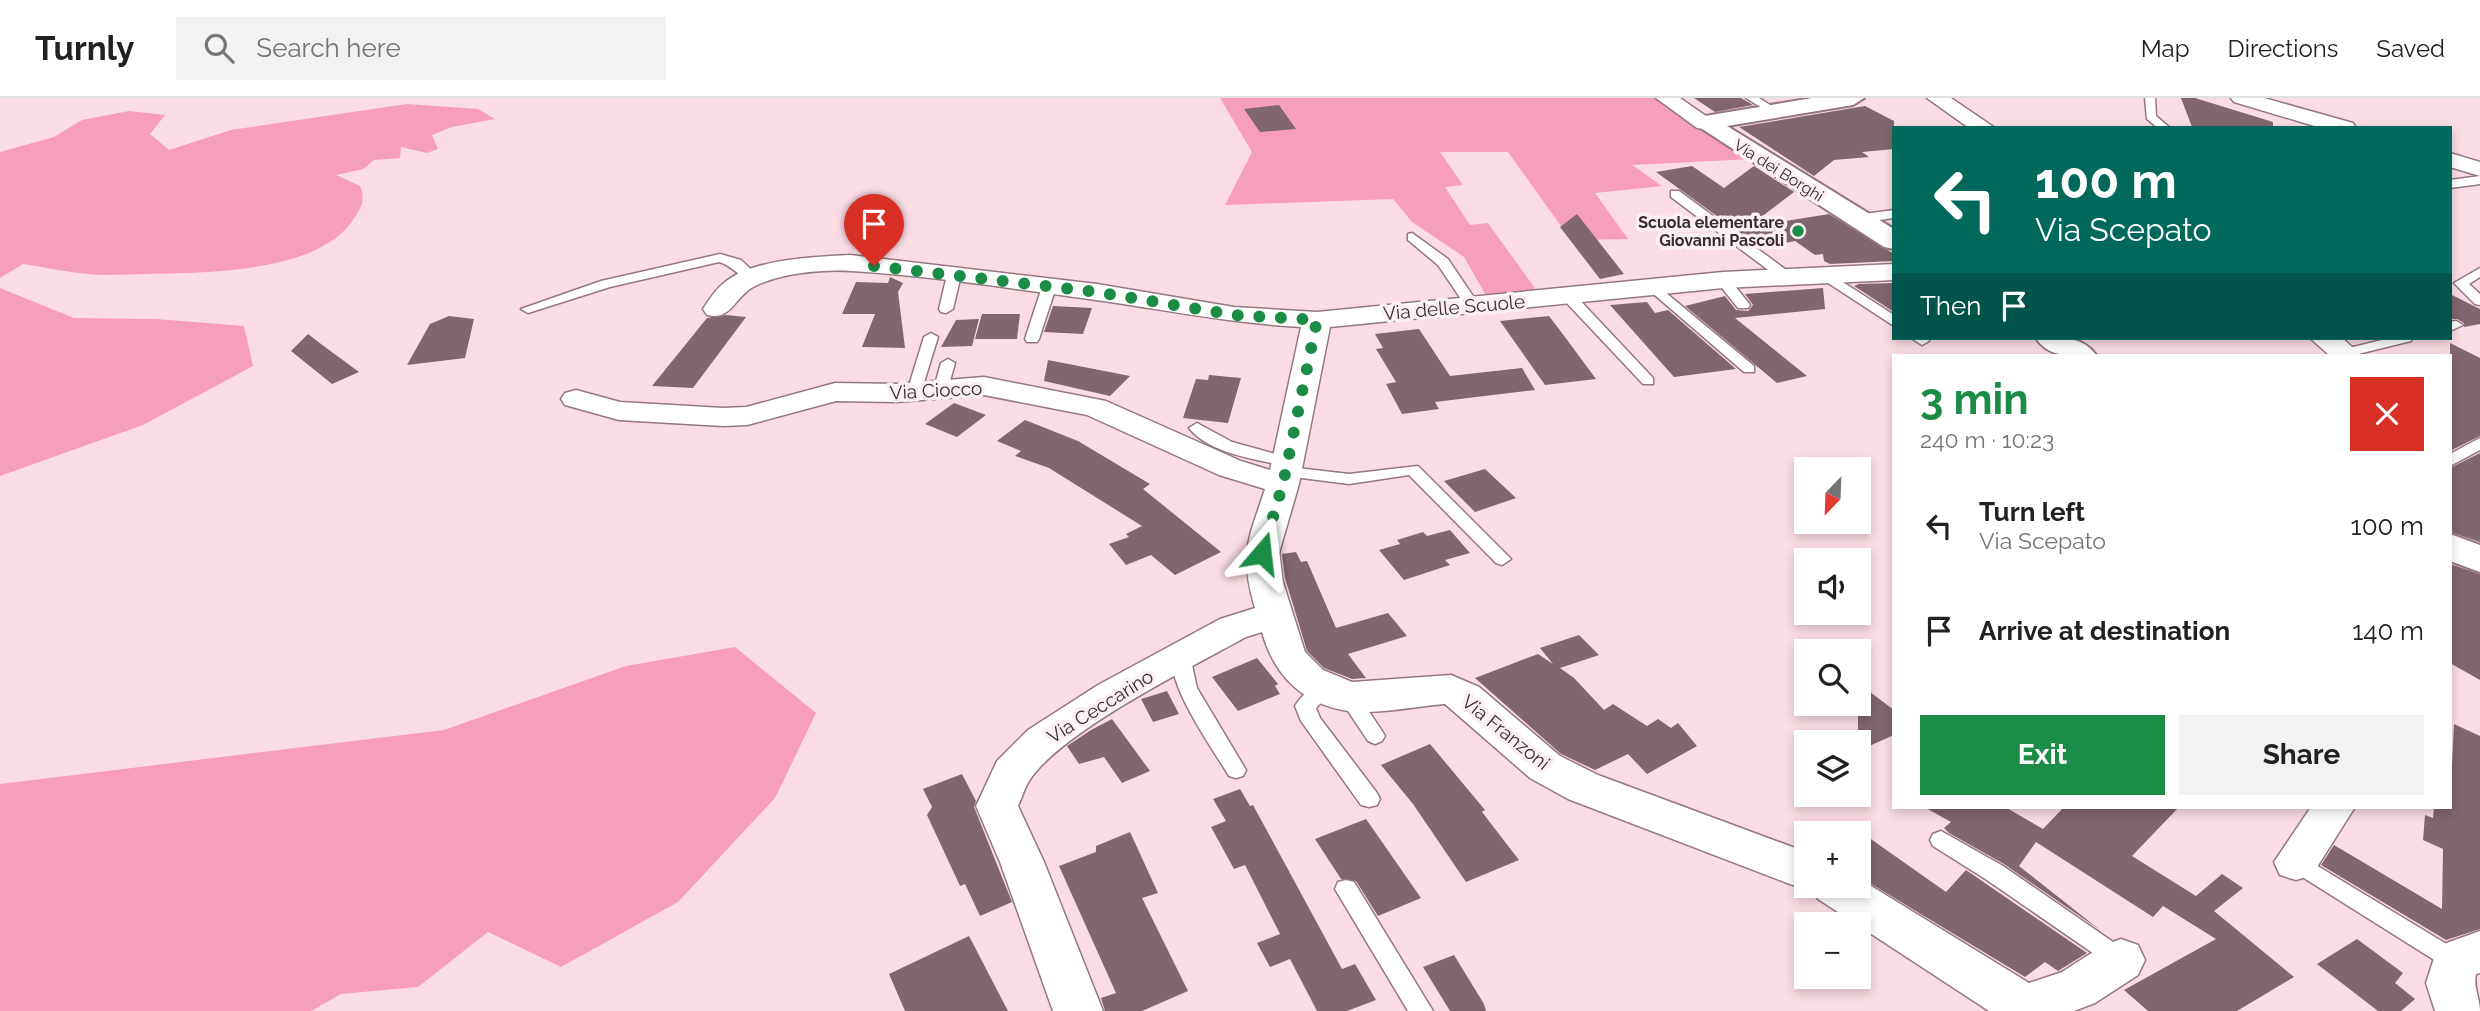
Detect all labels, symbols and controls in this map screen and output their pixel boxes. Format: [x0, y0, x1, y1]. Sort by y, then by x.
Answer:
search box [176, 17, 666, 80]
text: Turnly [35, 29, 134, 68]
icon: search [200, 29, 238, 67]
text: Search here [256, 33, 401, 63]
text: Map [2141, 34, 2190, 63]
text: Directions [2228, 34, 2338, 63]
text: Saved [2376, 34, 2445, 63]
street label: Via dei Borghi [1730, 135, 1827, 206]
text: 100 m [2035, 152, 2177, 209]
icon: left [1920, 154, 2011, 245]
pin [844, 194, 904, 266]
icon: arrive [855, 205, 893, 243]
text: Via Scepato [2035, 211, 2211, 248]
place label: Scuola elementare Giovanni Pascoli [1638, 213, 1784, 250]
marker: Scuola elementare Giovanni Pascoli [1790, 223, 1806, 239]
icon: arrive [1995, 287, 2033, 325]
street label: Via delle Scuole [1382, 290, 1526, 324]
text: Then [1920, 291, 1981, 321]
text: 3 min [1920, 375, 2029, 424]
street label: Via Ciocco [889, 377, 983, 403]
button: close [2350, 377, 2424, 451]
text: 240 m · 10:23 [1920, 426, 2054, 453]
north arrow [1794, 457, 1871, 534]
map controls [1794, 457, 1871, 989]
text: Turn left [1979, 497, 2085, 527]
icon: left [1920, 507, 1958, 545]
text: 100 m [2351, 511, 2424, 541]
position arrow [1225, 516, 1299, 590]
text: Via Scepato [1979, 527, 2106, 554]
button: sound [1794, 548, 1871, 625]
icon: arrive [1920, 612, 1958, 650]
text: Arrive at destination [1979, 616, 2230, 646]
text: 140 m [2352, 616, 2424, 646]
button: search [1794, 639, 1871, 716]
street label: Via Ceccarino [1043, 665, 1157, 747]
street label: Via Franzoni [1458, 690, 1554, 774]
button: Exit [1920, 715, 2165, 795]
button: Share [2179, 715, 2424, 795]
button: layers [1794, 730, 1871, 807]
button: + [1794, 821, 1871, 898]
button: − [1794, 912, 1871, 989]

